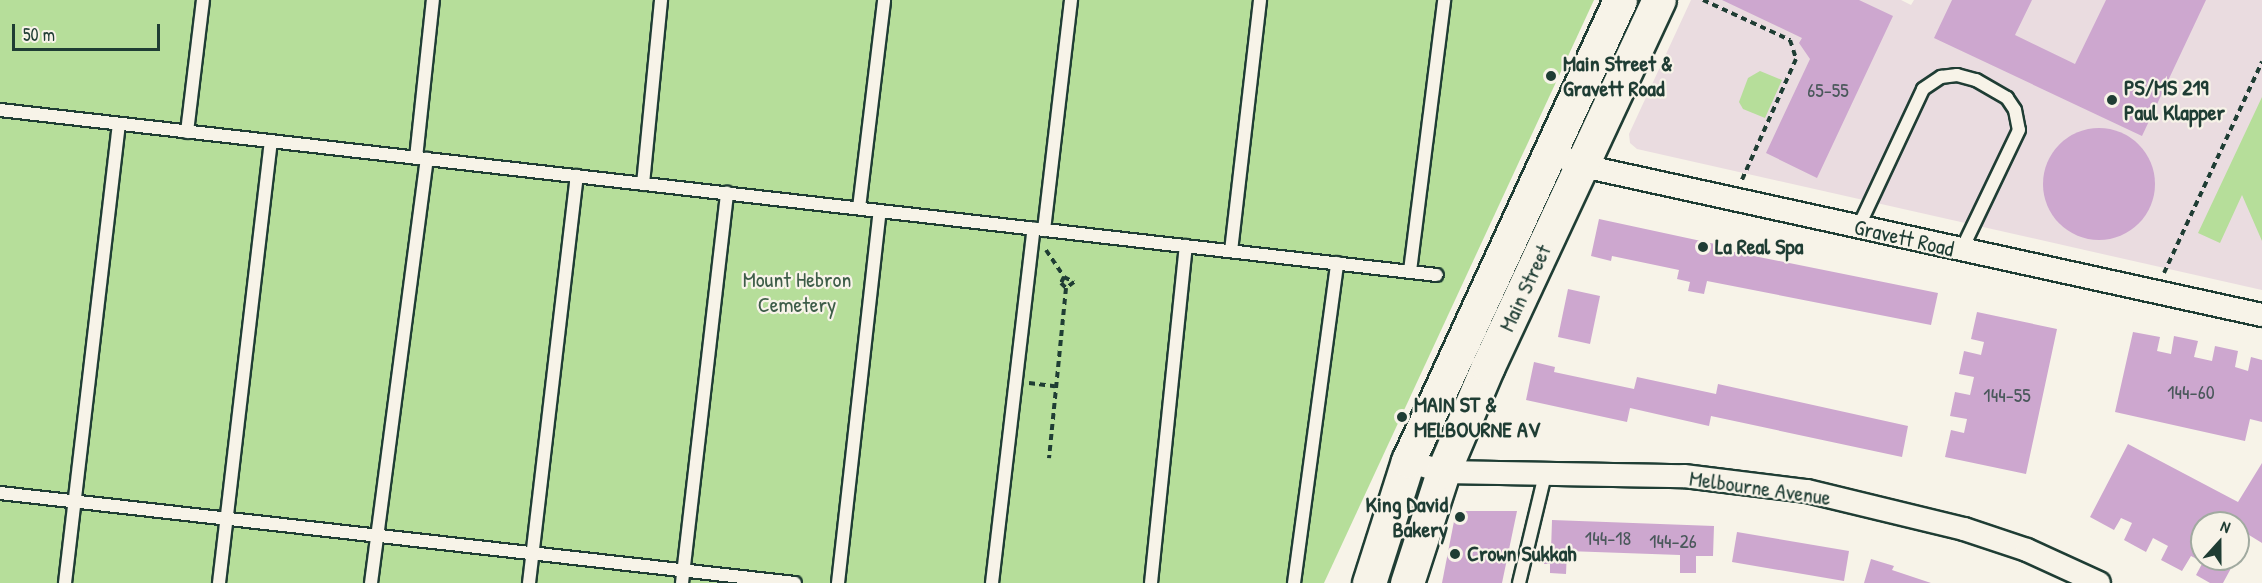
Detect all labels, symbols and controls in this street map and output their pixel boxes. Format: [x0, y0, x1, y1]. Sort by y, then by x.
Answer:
scale bar [15, 12, 164, 50]
text: 50 m [23, 22, 55, 47]
place label: Main Street & Gravett Road [1563, 50, 1673, 101]
marker: Main Street & Gravett Road [1544, 69, 1558, 83]
place label: PS/MS 219 Paul Klapper [2124, 74, 2225, 125]
house number: 65-55 [1807, 77, 1849, 101]
marker: PS/MS 219 Paul Klapper [2105, 93, 2119, 107]
street label: Gravett Road [1852, 214, 1956, 262]
place label: La Real Spa [1715, 234, 1803, 260]
street label: Main Street [1493, 240, 1557, 336]
marker: La Real Spa [1696, 240, 1710, 254]
park label: Mount Hebron Cemetery [743, 266, 851, 318]
house number: 144-60 [2167, 379, 2215, 403]
house number: 144-55 [1983, 382, 2031, 406]
place label: MAIN ST & MELBOURNE AV [1414, 391, 1540, 442]
marker: MAIN ST & MELBOURNE AV [1395, 410, 1409, 424]
street label: Melbourne Avenue [1688, 465, 1832, 511]
place label: King David Bakery [1365, 491, 1448, 542]
marker: King David Bakery [1453, 510, 1467, 524]
north arrow [2190, 511, 2250, 571]
text: N [2218, 514, 2234, 538]
house number: 144-18 [1585, 525, 1631, 549]
house number: 144-26 [1649, 528, 1697, 552]
place label: Crown Sukkah [1467, 541, 1577, 567]
marker: Crown Sukkah [1448, 547, 1462, 561]

